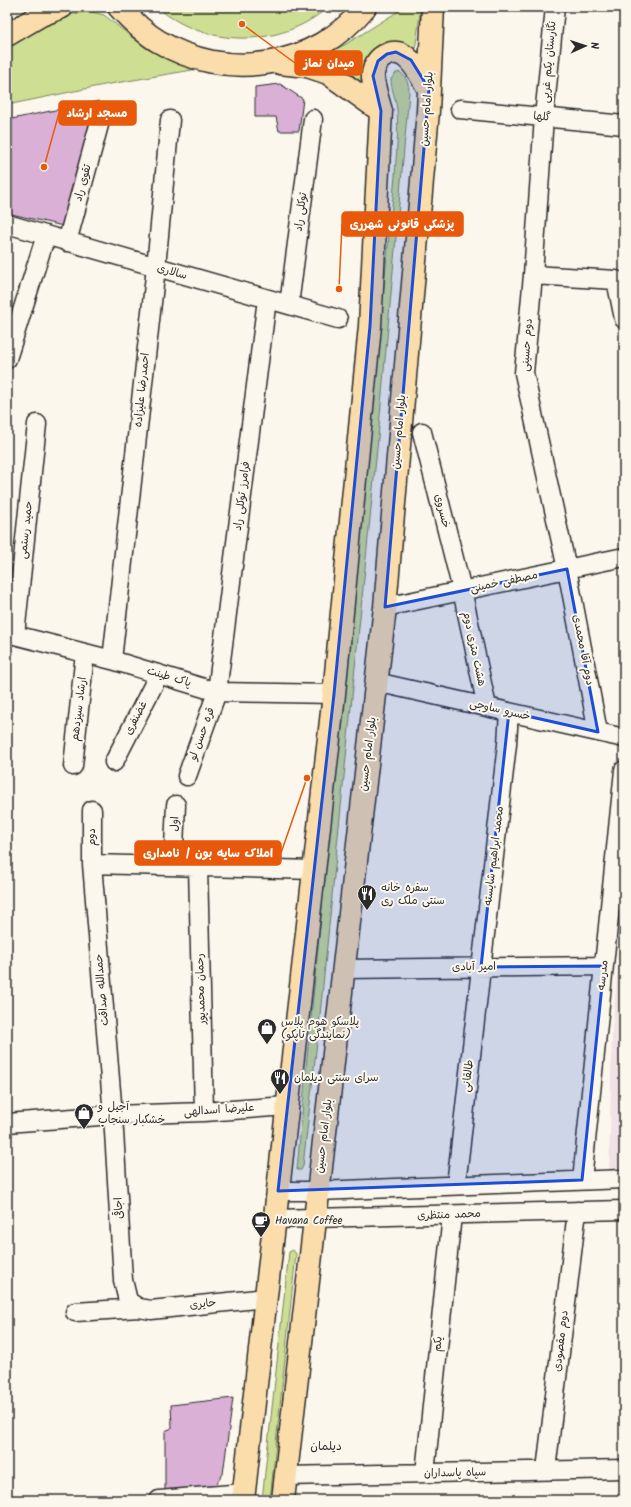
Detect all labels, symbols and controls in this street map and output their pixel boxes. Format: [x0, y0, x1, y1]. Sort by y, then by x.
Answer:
street label: نگارستان یکم غربی [536, 20, 562, 104]
north arrow [565, 26, 605, 66]
text: N [585, 42, 603, 50]
callout: میدان نماز [295, 51, 362, 75]
text: میدان نماز [303, 54, 354, 73]
street label: بلوار امام حسین [415, 71, 439, 147]
callout: مسجد ارشاد [59, 101, 136, 125]
text: مسجد ارشاد [66, 104, 128, 123]
street label: گلها [532, 107, 552, 127]
street label: تقوی راد [69, 162, 97, 204]
street label: توکلی راد [290, 191, 312, 233]
callout: پزشکی قانونی شهرری [342, 212, 463, 236]
text: پزشکی قانونی شهرری [350, 215, 455, 234]
street label: سالاری [155, 259, 189, 285]
street label: دوم حسینی [516, 318, 538, 372]
street label: احمدرضا علیزاده [129, 352, 155, 428]
street label: بلوار امام حسین [387, 394, 411, 470]
street label: فرامرز توکلی راد [229, 460, 255, 532]
street label: خسروی [429, 492, 455, 530]
street label: حمید رستمی [14, 500, 38, 560]
street label: مصطفی خمینی [469, 566, 539, 598]
street label: هشت متری دوم [457, 610, 491, 688]
street label: دوم آقا محمدی [567, 613, 599, 687]
street label: پاک طینت [145, 662, 193, 692]
street label: ارشاد سیزدهم [66, 676, 92, 742]
street label: خسرو ساوجی [468, 694, 532, 726]
street label: غضنفری [120, 698, 152, 738]
street label: قره حسن لو [184, 705, 220, 764]
street label: بلوار امام حسین [355, 716, 381, 792]
street label: محمد ابراهیم شایسته [479, 805, 509, 907]
street label: اول [166, 816, 184, 832]
street label: دوم [83, 828, 101, 846]
callout: املاک سایه بون | نامداری [135, 841, 281, 865]
text: املاک سایه بون | نامداری [143, 844, 273, 863]
place label: سفره خانه سنتی ملک ری [381, 879, 445, 910]
restaurant icon: سفره خانه سنتی ملک ری [356, 883, 378, 911]
street label: حمدالله صداقت [90, 953, 114, 1027]
street label: رحمان محمدپور [191, 953, 211, 1026]
street label: امیر آبادی [452, 958, 496, 976]
street label: مدرسه [592, 959, 614, 991]
place label: پلاسکو هوم پلاس (نمایندگی تاپکو) [281, 1013, 359, 1044]
shop icon: پلاسکو هوم پلاس (نمایندگی تاپکو) [256, 1017, 278, 1045]
street label: طالقانی [457, 1059, 479, 1093]
restaurant icon: سرای سنتی دیلمان [269, 1067, 291, 1095]
place label: سرای سنتی دیلمان [294, 1069, 379, 1087]
place label: آجیل و خشکبار سنجاب [97, 1098, 165, 1129]
street label: بلوار امام حسین [311, 1098, 337, 1174]
street label: علیرضا اسدالهی [183, 1099, 255, 1121]
shop icon: آجیل و خشکبار سنجاب [73, 1102, 95, 1130]
street label: اجاقی [109, 1197, 129, 1219]
street label: محمد منتظری [417, 1205, 481, 1225]
cafe icon: Havana Coffee [250, 1210, 272, 1238]
place label: Havana Coffee [275, 1212, 343, 1230]
street label: حایری [189, 1294, 217, 1314]
street label: دوم مقصودی [548, 1309, 574, 1373]
street label: یکم [428, 1335, 448, 1353]
district label: دیلمان [310, 1437, 342, 1456]
street label: سپاه پاسداران [424, 1463, 486, 1483]

